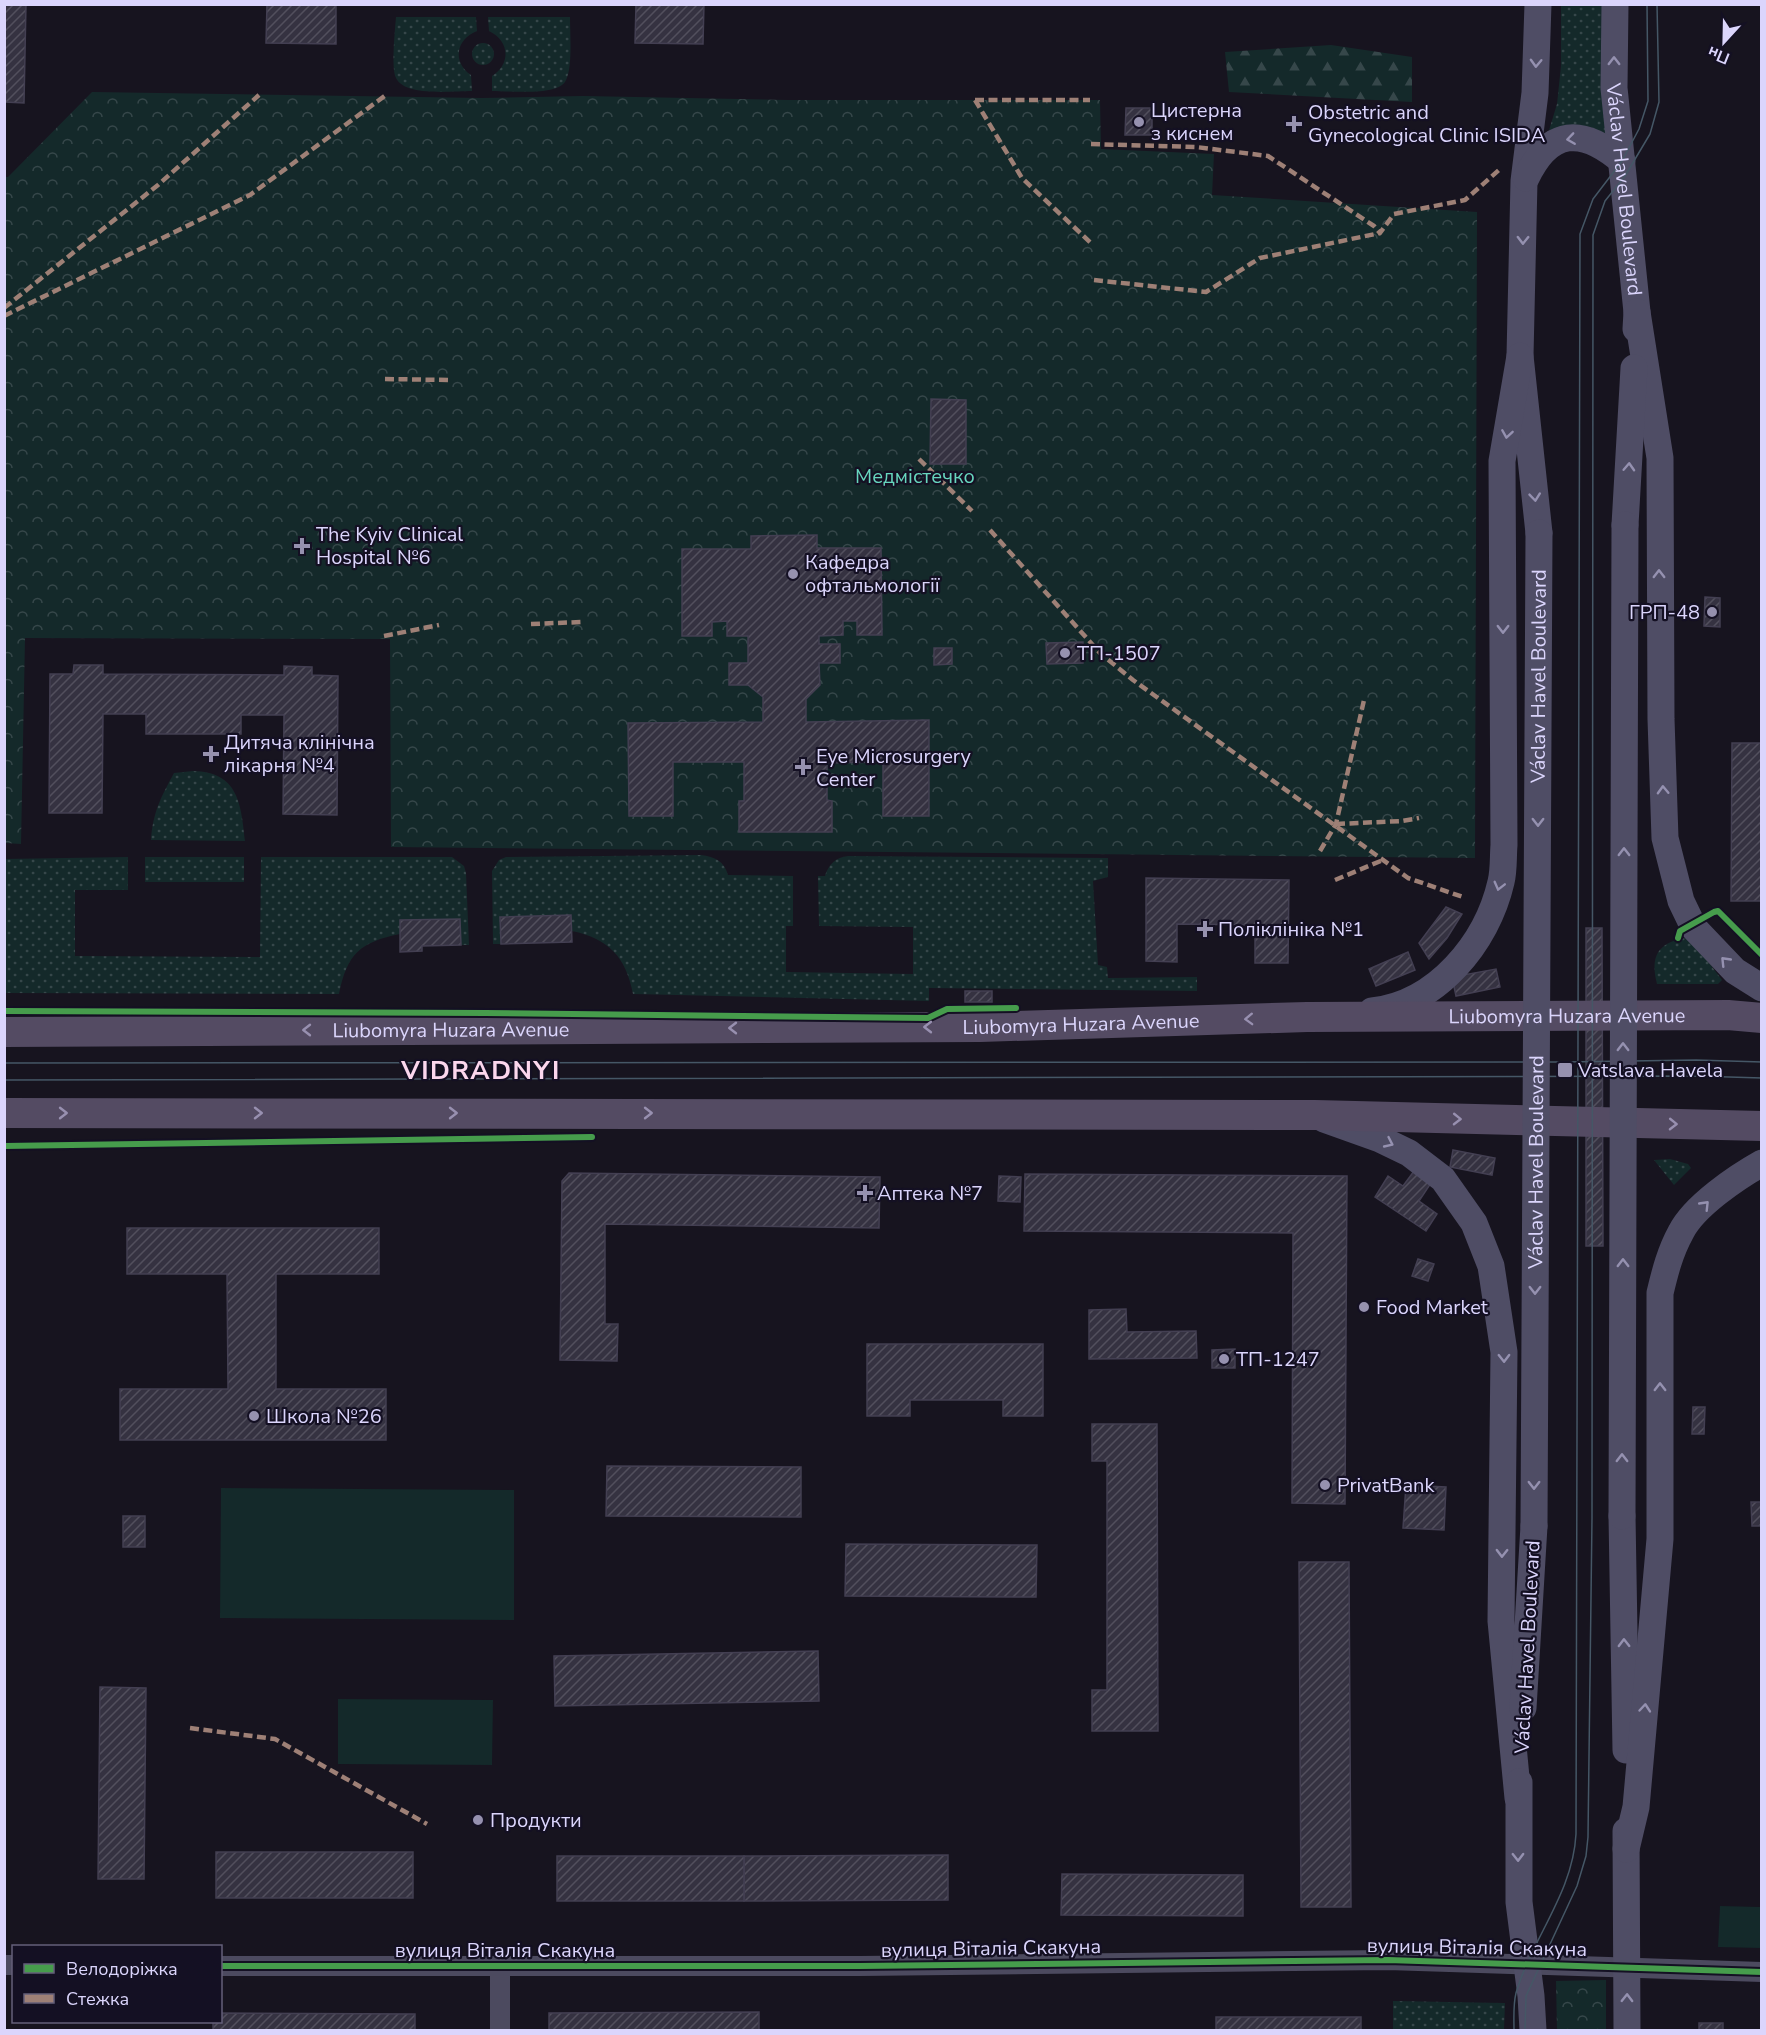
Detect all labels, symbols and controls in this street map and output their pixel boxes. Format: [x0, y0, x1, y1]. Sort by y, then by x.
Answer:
north arrow [1694, 12, 1754, 72]
text: Пн [1704, 41, 1733, 69]
one-way arrow [1608, 56, 1620, 65]
one-way arrow [1530, 58, 1542, 67]
street label: Václav Havel Boulevard [1599, 81, 1648, 297]
place label: Цистерна з киснем [1151, 97, 1242, 147]
place label: Obstetric and Gynecological Clinic ISIDA [1308, 99, 1546, 149]
marker: Цистерна з киснем [1132, 115, 1146, 129]
marker: Obstetric and Gynecological Clinic ISIDA [1285, 115, 1303, 133]
one-way arrow [1566, 133, 1576, 145]
one-way arrow [1516, 235, 1529, 244]
one-way arrow [1501, 429, 1514, 439]
one-way arrow [1622, 462, 1635, 471]
park label: Медмістечко [855, 463, 975, 490]
one-way arrow [1528, 493, 1541, 502]
place label: The Kyiv Clinical Hospital №6 [316, 521, 463, 571]
marker: The Kyiv Clinical Hospital №6 [293, 537, 311, 555]
place label: Кафедра офтальмології [805, 549, 941, 599]
marker: Кафедра офтальмології [786, 567, 800, 581]
street label: Václav Havel Boulevard [1525, 569, 1553, 784]
one-way arrow [1653, 570, 1665, 579]
place label: ГРП-48 [1629, 599, 1700, 626]
marker: ГРП-48 [1705, 605, 1719, 619]
one-way arrow [1497, 624, 1509, 633]
place label: ТП-1507 [1077, 640, 1161, 667]
marker: ТП-1507 [1058, 646, 1072, 660]
place label: Дитяча клінічна лікарня №4 [224, 729, 375, 779]
place label: Eye Microsurgery Center [816, 743, 972, 793]
marker: Дитяча клінічна лікарня №4 [202, 745, 220, 763]
marker: Eye Microsurgery Center [794, 758, 812, 776]
one-way arrow [1657, 786, 1670, 795]
one-way arrow [1531, 818, 1544, 827]
one-way arrow [1618, 847, 1630, 856]
one-way arrow [1494, 881, 1507, 891]
place label: Поліклініка №1 [1218, 916, 1364, 943]
marker: Поліклініка №1 [1196, 920, 1214, 938]
one-way arrow [1721, 958, 1732, 968]
street label: Liubomyra Huzara Avenue [1448, 1002, 1685, 1030]
street label: Liubomyra Huzara Avenue [962, 1007, 1200, 1041]
one-way arrow [1244, 1013, 1253, 1025]
street label: Liubomyra Huzara Avenue [333, 1016, 569, 1044]
one-way arrow [923, 1021, 932, 1033]
one-way arrow [728, 1022, 737, 1034]
one-way arrow [302, 1024, 311, 1036]
one-way arrow [1617, 1042, 1629, 1051]
district label: VIDRADNYI [400, 1053, 561, 1088]
street label: Václav Havel Boulevard [1522, 1055, 1550, 1270]
place label: Vatslava Havela [1577, 1057, 1723, 1084]
marker: Vatslava Havela [1556, 1061, 1574, 1079]
one-way arrow [58, 1107, 67, 1119]
one-way arrow [253, 1107, 262, 1119]
one-way arrow [448, 1107, 457, 1119]
one-way arrow [643, 1107, 652, 1119]
one-way arrow [1453, 1112, 1462, 1125]
one-way arrow [1669, 1118, 1678, 1131]
one-way arrow [1383, 1136, 1394, 1148]
place label: Аптека №7 [877, 1180, 983, 1207]
marker: Аптека №7 [858, 1186, 872, 1200]
one-way arrow [1697, 1202, 1708, 1213]
one-way arrow [1617, 1258, 1629, 1267]
one-way arrow [1529, 1286, 1541, 1295]
place label: Food Market [1376, 1294, 1489, 1321]
marker: Food Market [1357, 1300, 1371, 1314]
place label: ТП-1247 [1236, 1346, 1320, 1373]
marker: ТП-1247 [1217, 1352, 1231, 1366]
one-way arrow [1498, 1354, 1510, 1363]
one-way arrow [1654, 1383, 1666, 1392]
place label: Школа №26 [266, 1403, 382, 1430]
marker: Школа №26 [247, 1409, 261, 1423]
one-way arrow [1616, 1453, 1628, 1462]
place label: PrivatBank [1337, 1472, 1435, 1499]
marker: PrivatBank [1318, 1478, 1332, 1492]
one-way arrow [1528, 1481, 1540, 1490]
street label: Václav Havel Boulevard [1508, 1540, 1547, 1755]
one-way arrow [1496, 1548, 1508, 1557]
one-way arrow [1618, 1639, 1630, 1648]
one-way arrow [1638, 1703, 1651, 1712]
place label: Продукти [490, 1807, 582, 1834]
marker: Продукти [471, 1813, 485, 1827]
one-way arrow [1512, 1852, 1524, 1861]
street label: вулиця Віталія Скакуна [1367, 1932, 1587, 1963]
street label: вулиця Віталія Скакуна [881, 1933, 1101, 1964]
street label: вулиця Віталія Скакуна [395, 1937, 615, 1964]
legend [12, 1945, 222, 2023]
text: Велодоріжка [66, 1957, 178, 1981]
text: Стежка [66, 1987, 129, 2011]
one-way arrow [1621, 1994, 1633, 2003]

